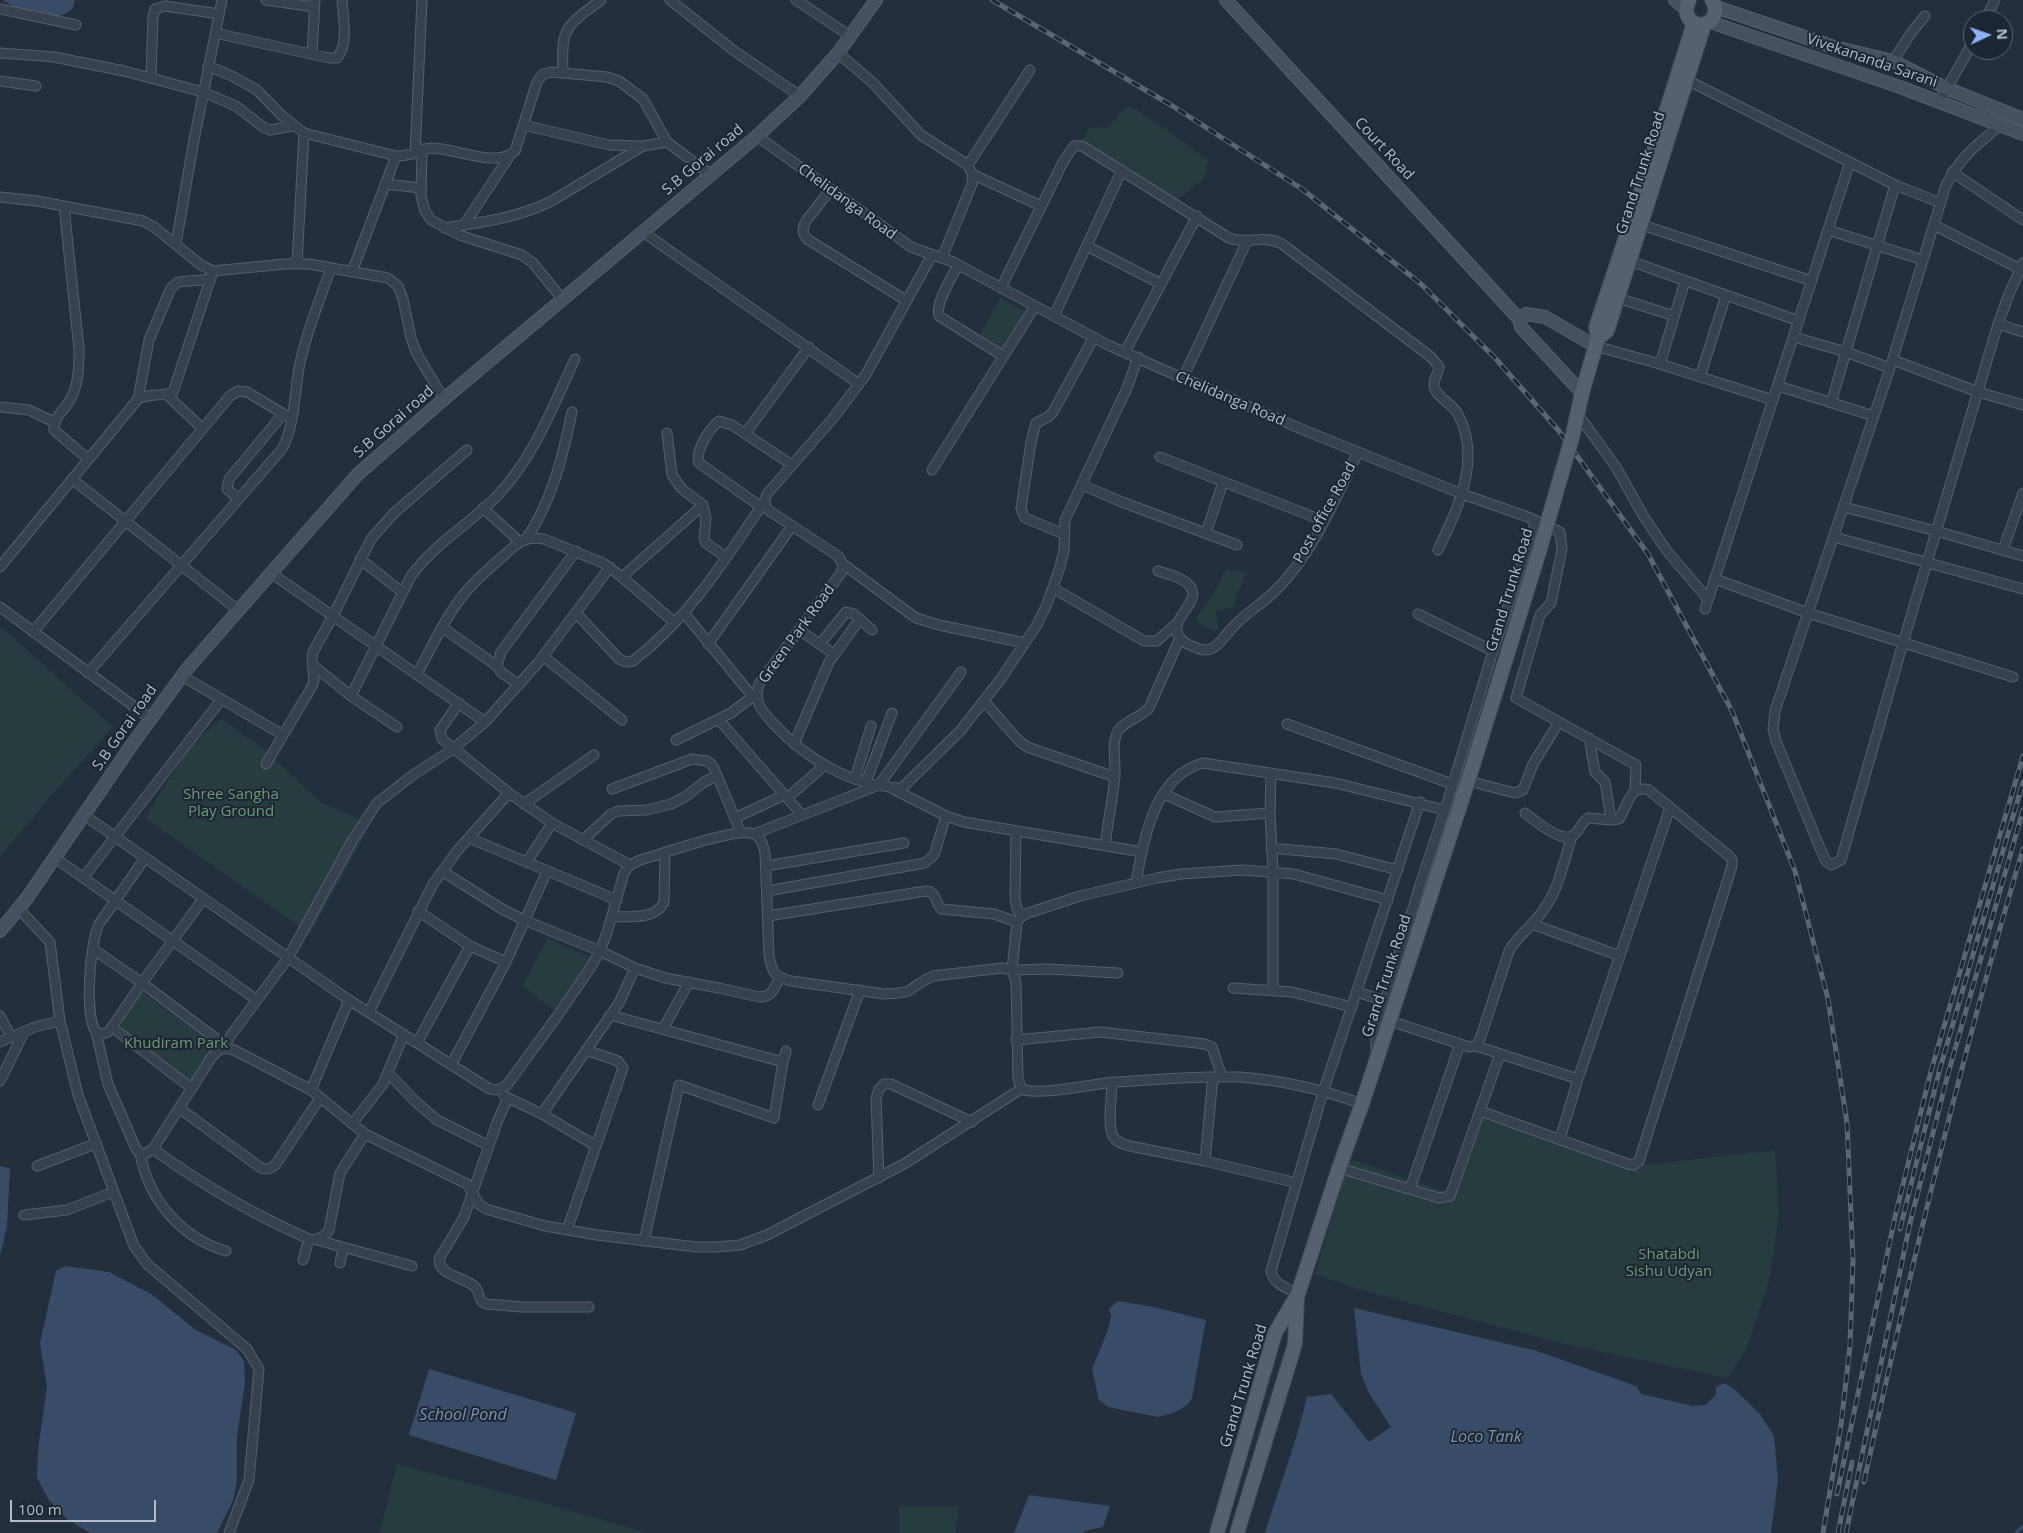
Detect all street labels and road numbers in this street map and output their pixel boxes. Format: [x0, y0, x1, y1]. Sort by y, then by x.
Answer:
street label: Vivekananda Sarani [1804, 30, 1940, 92]
street label: Grand Trunk Road [1613, 109, 1669, 237]
street label: Court Road [1351, 114, 1417, 184]
street label: S.B Gorai road [659, 121, 747, 199]
street label: Chelidanga Road [794, 160, 900, 244]
street label: Chelidanga Road [1172, 368, 1288, 430]
street label: S.B Gorai road [350, 382, 438, 462]
street label: Post office Road [1290, 459, 1360, 567]
street label: Grand Trunk Road [1483, 526, 1537, 654]
street label: Green Park Road [755, 581, 839, 687]
street label: S.B Gorai road [89, 682, 161, 774]
street label: Grand Trunk Road [1359, 912, 1415, 1040]
street label: Grand Trunk Road [1217, 1322, 1271, 1450]

